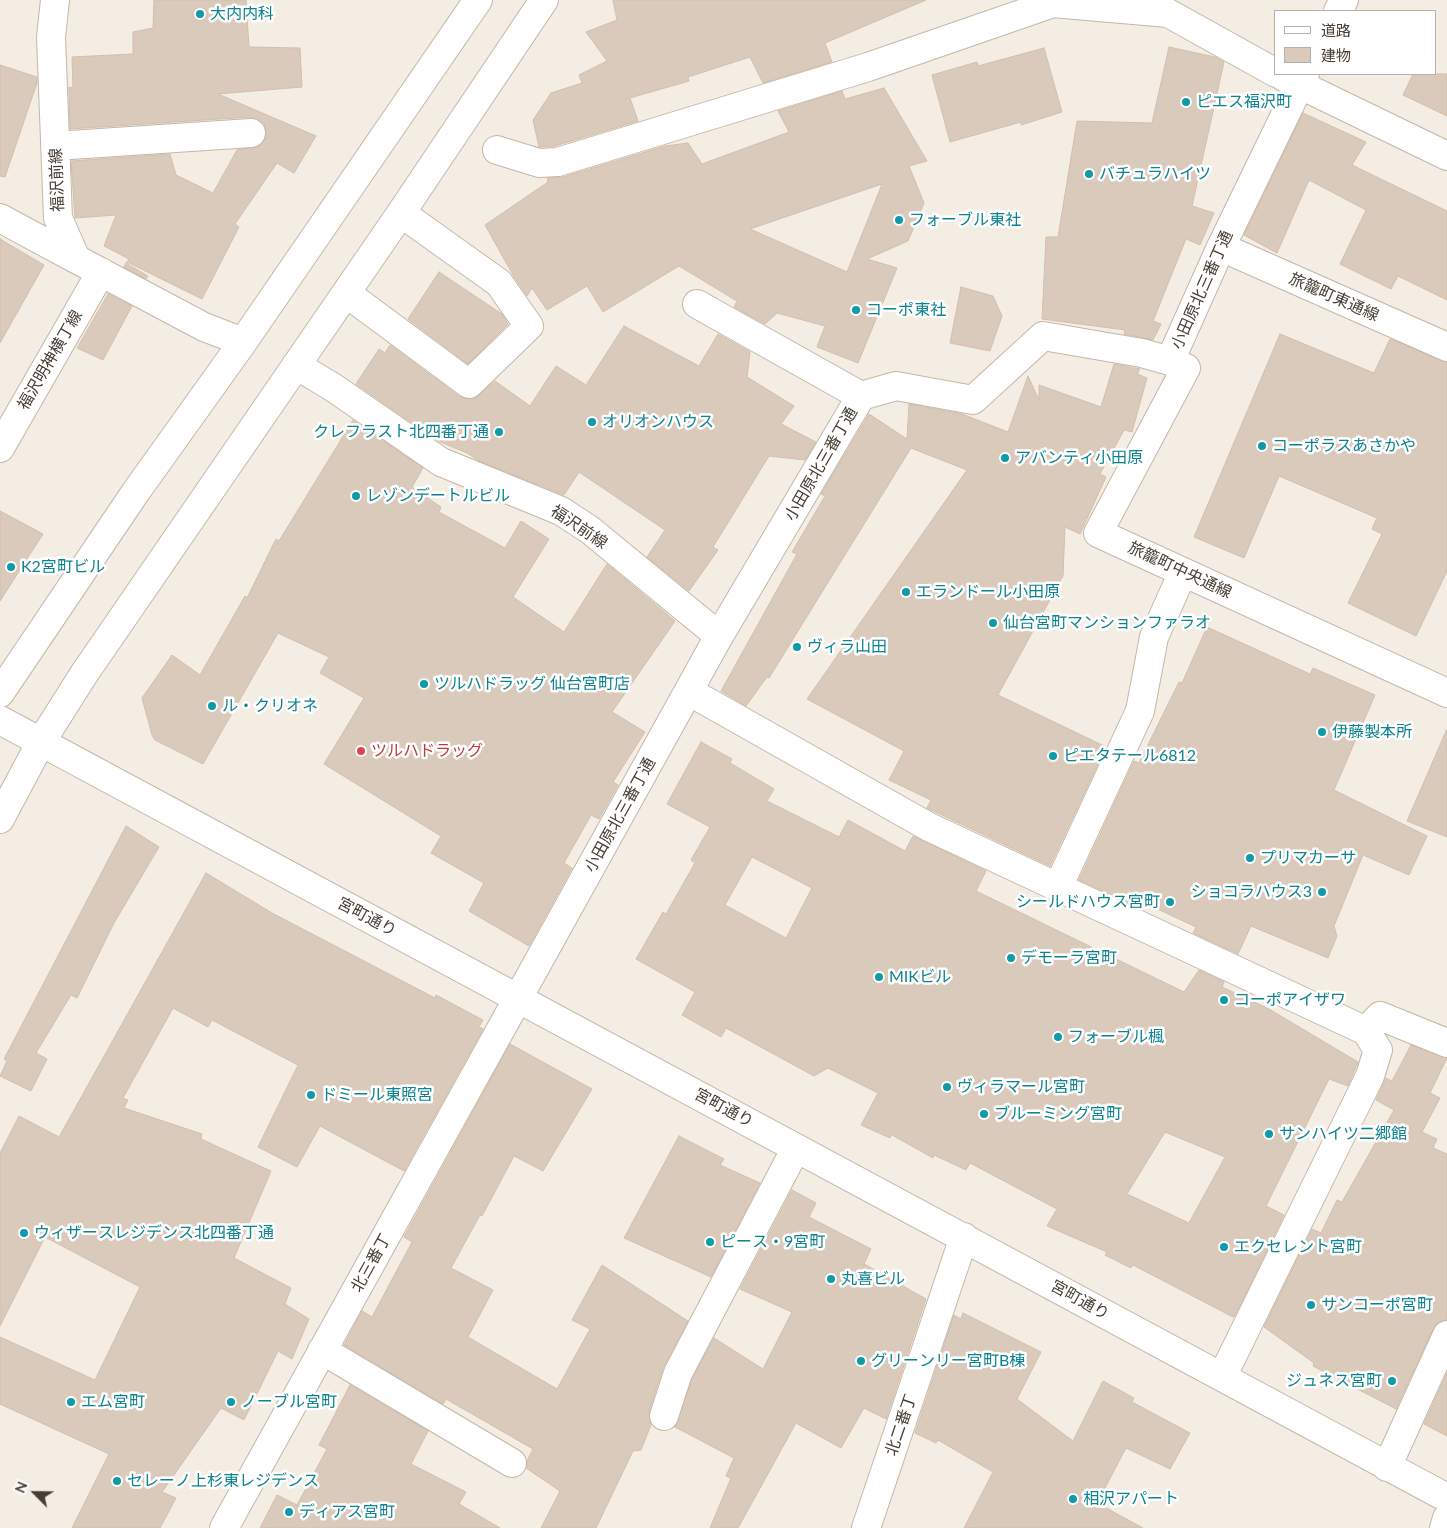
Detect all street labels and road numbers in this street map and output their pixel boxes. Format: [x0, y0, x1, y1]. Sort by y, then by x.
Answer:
street label: 福沢前線 [46, 148, 68, 212]
street label: 小田原北三番丁通 [1167, 228, 1237, 352]
street label: 旅籠町東通線 [1286, 269, 1382, 325]
street label: 福沢明神横丁線 [14, 307, 86, 413]
street label: 小田原北三番丁通 [781, 404, 861, 524]
street label: 福沢前線 [547, 501, 611, 553]
street label: 旅籠町中央通線 [1125, 538, 1235, 602]
street label: 小田原北三番丁通 [581, 754, 659, 876]
street label: 宮町通り [334, 894, 400, 940]
street label: 宮町通り [691, 1085, 757, 1131]
street label: 北三番丁 [347, 1230, 395, 1296]
street label: 宮町通り [1047, 1276, 1113, 1324]
street label: 北二番丁 [882, 1392, 920, 1458]

